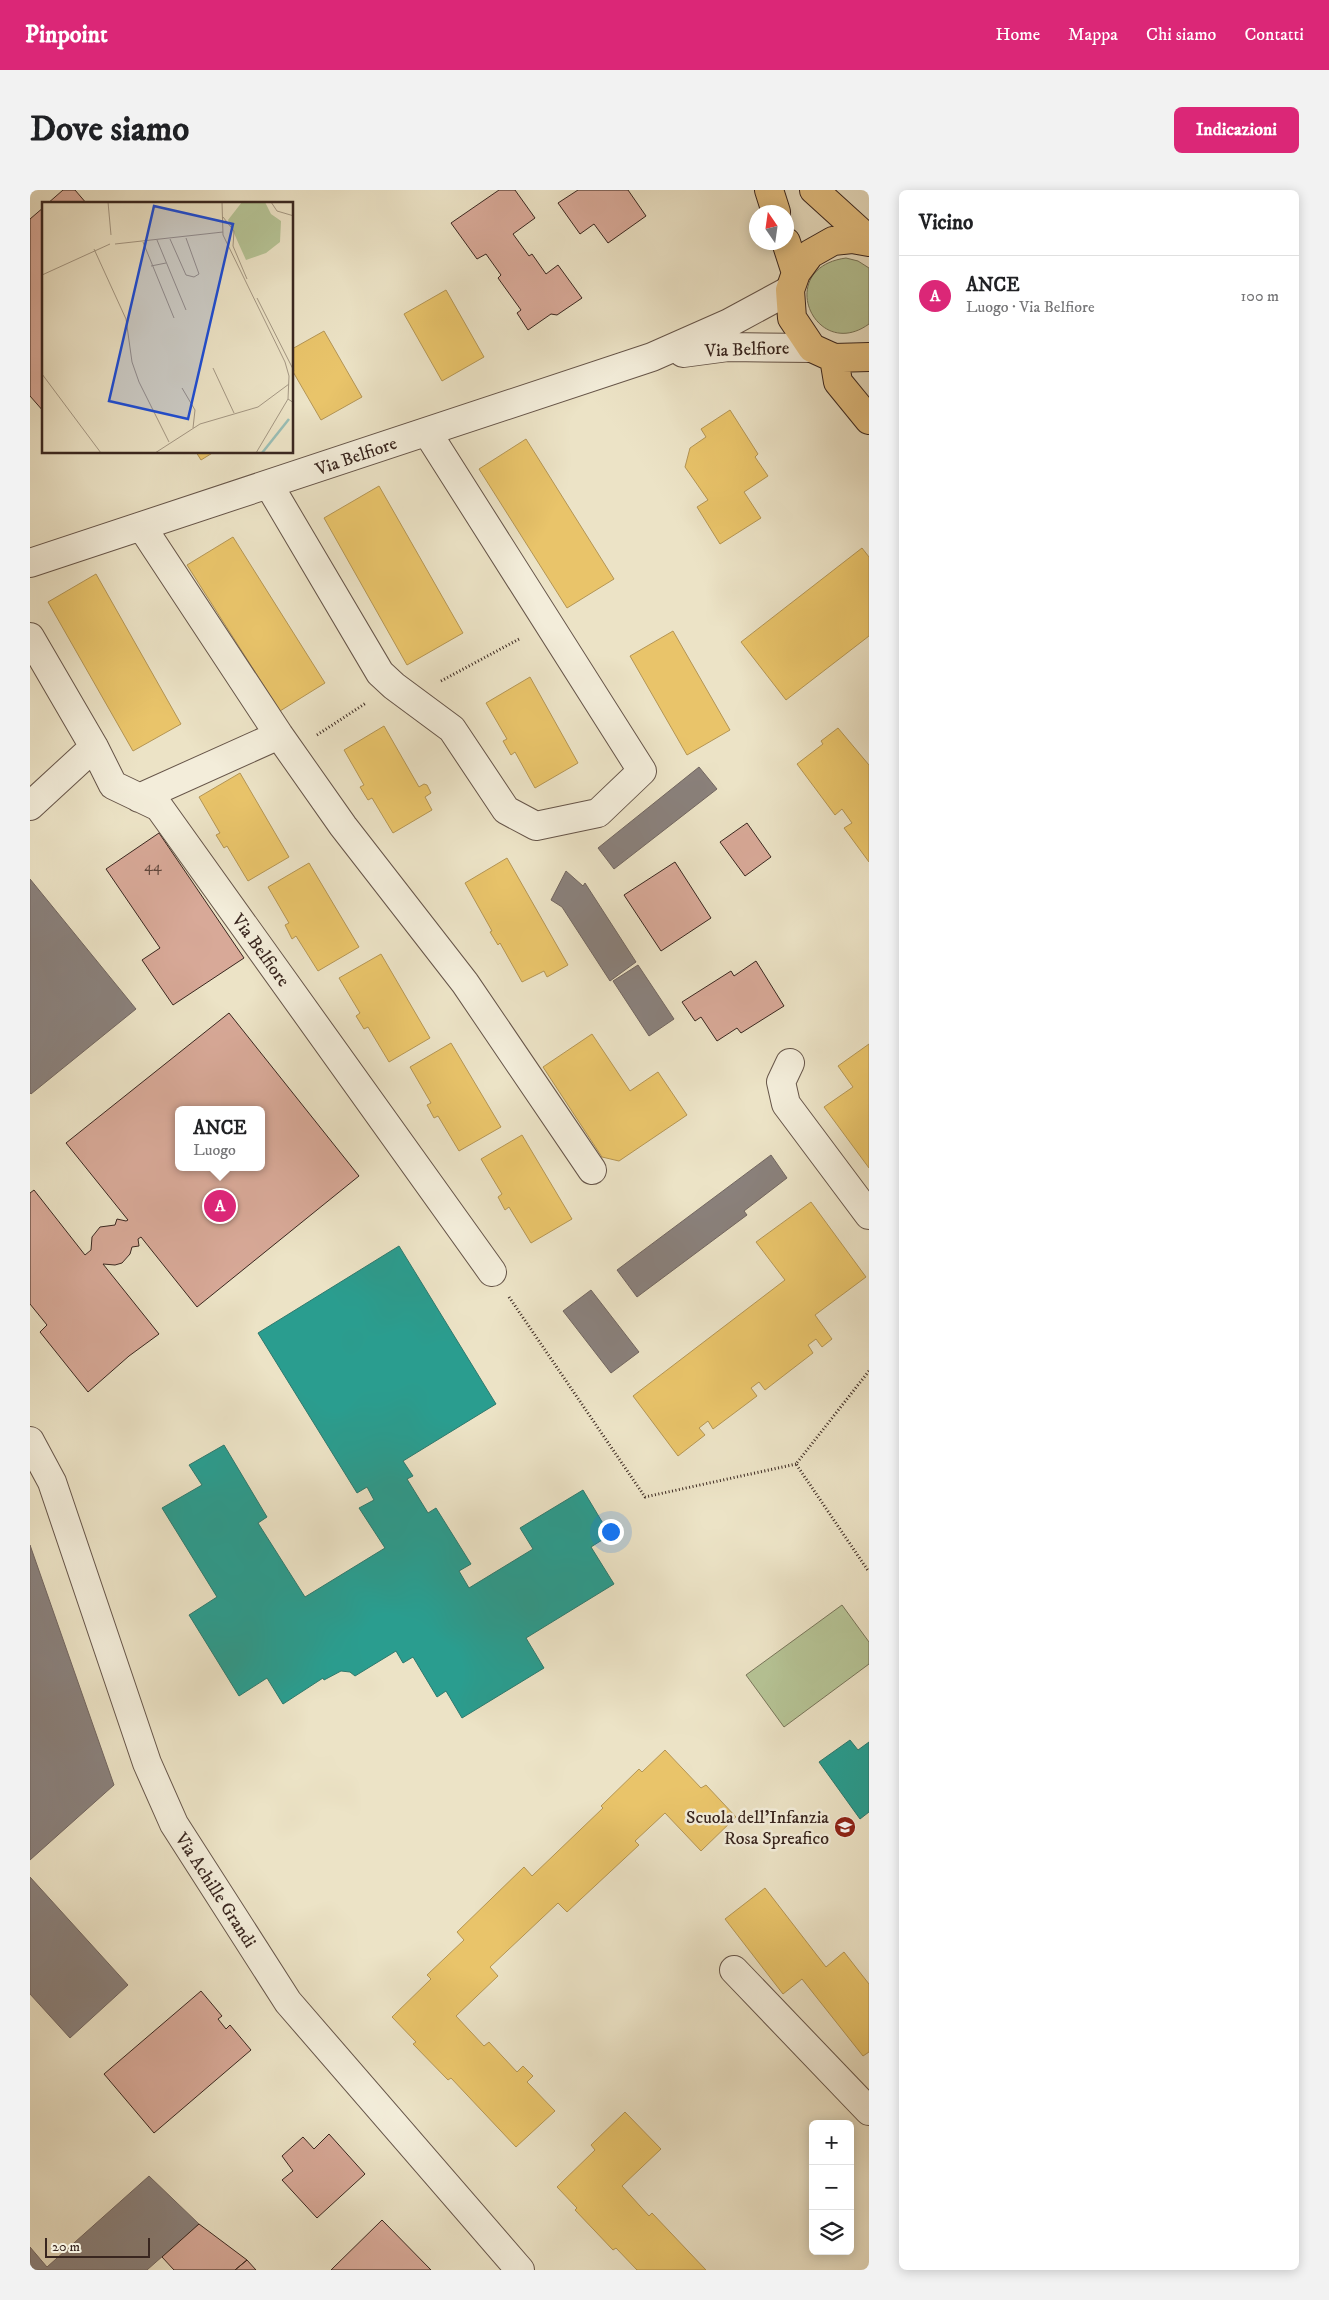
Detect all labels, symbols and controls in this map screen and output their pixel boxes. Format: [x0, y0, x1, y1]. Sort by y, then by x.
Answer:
text: Pinpoint [25, 20, 108, 50]
text: Home [996, 24, 1040, 46]
text: Mappa [1068, 24, 1118, 46]
text: Chi siamo [1146, 24, 1216, 46]
text: Contatti [1244, 24, 1304, 46]
button: Indicazioni [1174, 107, 1299, 153]
text: Dove siamo [30, 108, 189, 152]
inset map [42, 202, 294, 454]
north arrow [749, 205, 794, 250]
text: Vicino [919, 210, 973, 236]
text: ANCE [966, 274, 1020, 297]
text: A [930, 286, 940, 306]
text: 100 m [1241, 286, 1279, 306]
text: Luogo · Via Belfiore [966, 297, 1095, 317]
street label: Via Belfiore [703, 338, 790, 363]
street label: Via Belfiore [312, 433, 400, 481]
house number: 44 [144, 857, 162, 876]
street label: Via Belfiore [226, 909, 294, 991]
popup [175, 1106, 265, 1171]
text: ANCE [193, 1117, 247, 1140]
text: Luogo [193, 1140, 236, 1160]
pin: A [204, 1187, 236, 1225]
your location [598, 1519, 624, 1545]
place label: Scuola dell’Infanzia Rosa Spreafico [686, 1807, 829, 1850]
school or university icon: Scuola dell’Infanzia Rosa Spreafico [833, 1815, 857, 1839]
street label: Via Achille Grandi [169, 1828, 261, 1952]
map controls [809, 2120, 854, 2255]
button: + [809, 2120, 854, 2165]
button: − [809, 2165, 854, 2210]
button: layers [809, 2210, 854, 2255]
scale bar [45, 2235, 150, 2258]
text: 20 m [52, 2238, 80, 2256]

